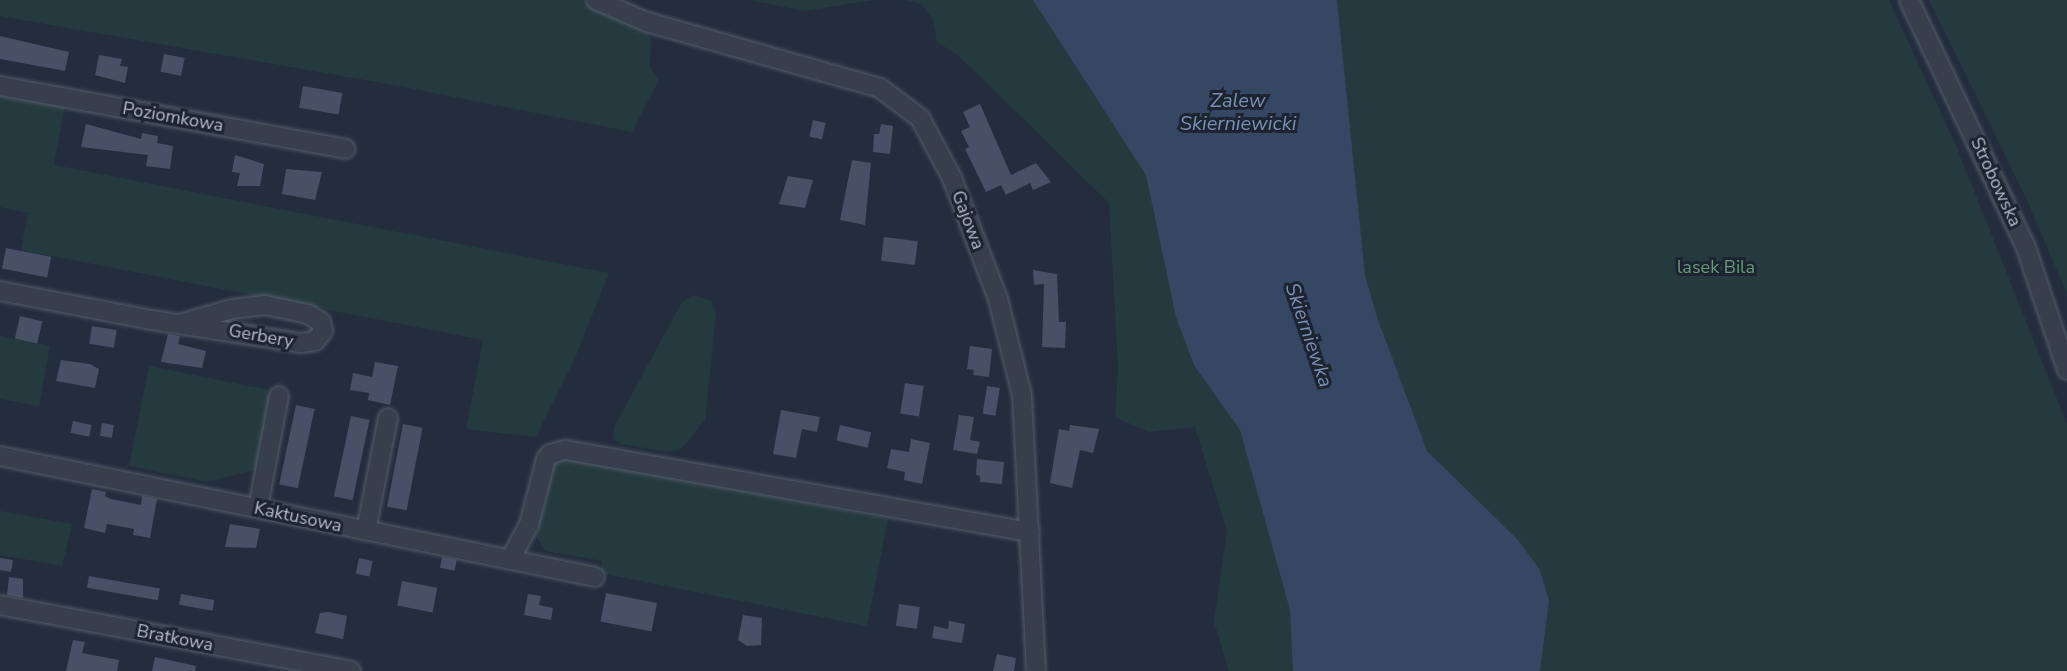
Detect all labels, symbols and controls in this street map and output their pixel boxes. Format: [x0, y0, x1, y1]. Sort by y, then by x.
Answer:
water label: Zalew Skierniewicki [1180, 89, 1296, 136]
street label: Poziomkowa [121, 98, 225, 136]
street label: Strobowska [1966, 134, 2026, 230]
street label: Gajowa [947, 188, 989, 252]
park label: lasek Bila [1677, 256, 1755, 278]
water label: Skierniewka [1280, 280, 1338, 390]
street label: Gerbery [227, 320, 295, 352]
street label: Kaktusowa [252, 497, 344, 537]
street label: Bratkowa [135, 620, 215, 656]

